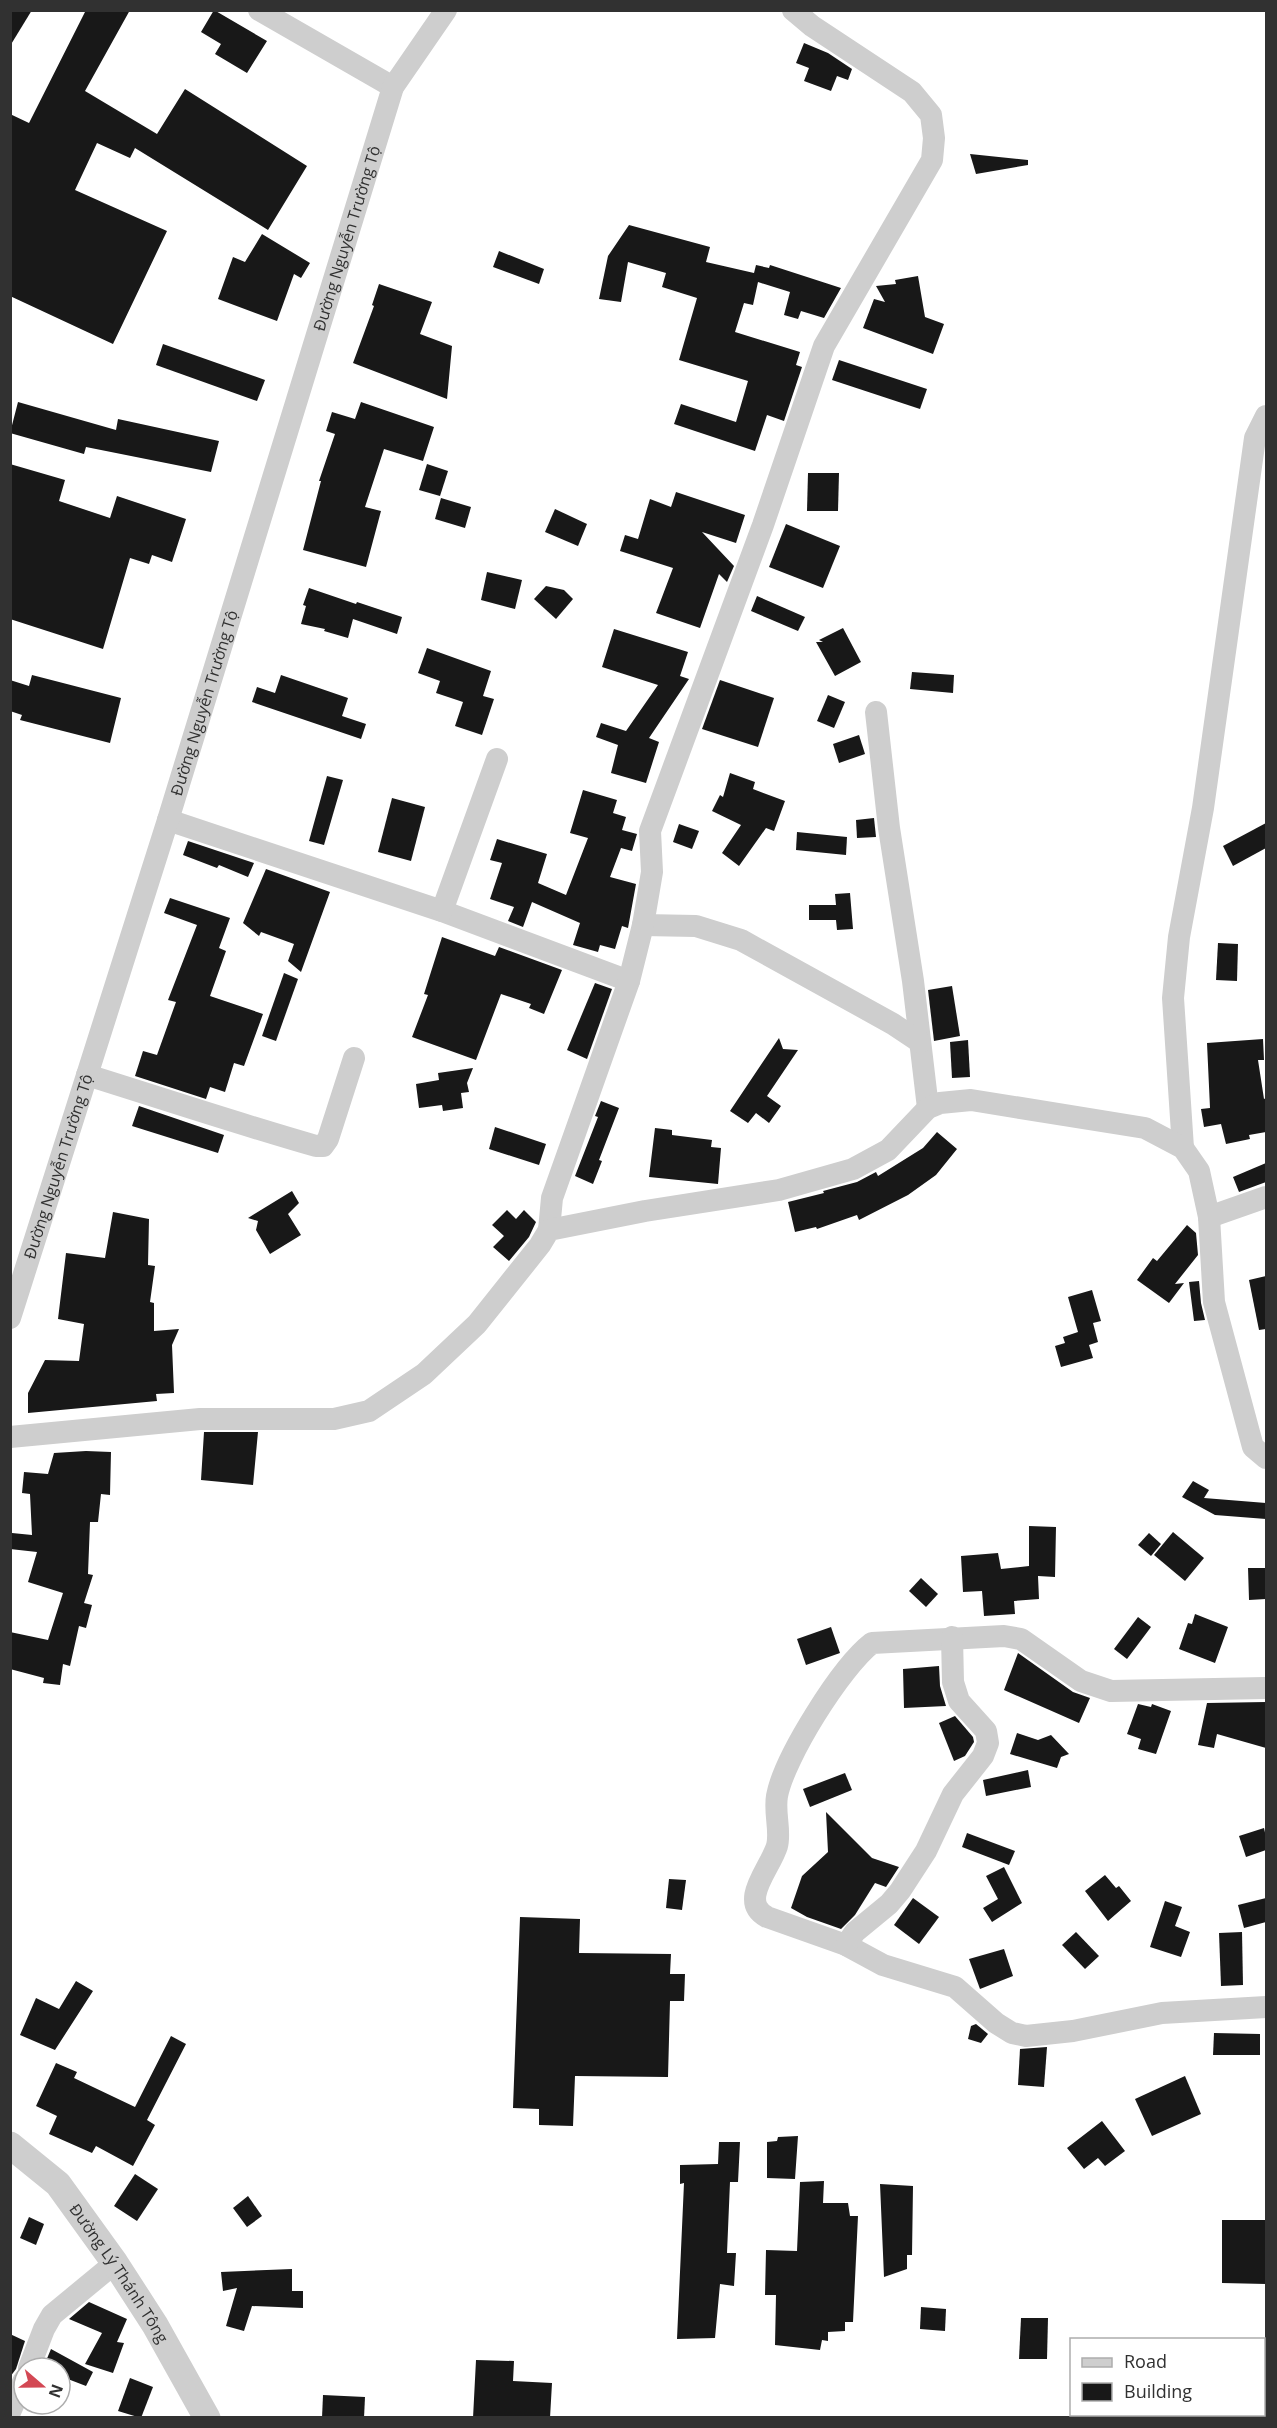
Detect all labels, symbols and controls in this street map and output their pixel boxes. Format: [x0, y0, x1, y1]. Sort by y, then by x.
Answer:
street label: Đường Nguyễn Trường Tộ [308, 143, 385, 334]
street label: Đường Nguyễn Trường Tộ [165, 607, 243, 798]
street label: Đường Nguyễn Trường Tộ [18, 1071, 98, 1262]
street label: Đường Lý Thánh Tông [65, 2199, 174, 2347]
legend [1070, 2338, 1265, 2416]
text: Road [1124, 2349, 1167, 2373]
north arrow [12, 2356, 72, 2416]
text: Building [1124, 2379, 1192, 2403]
text: N [44, 2381, 69, 2401]

